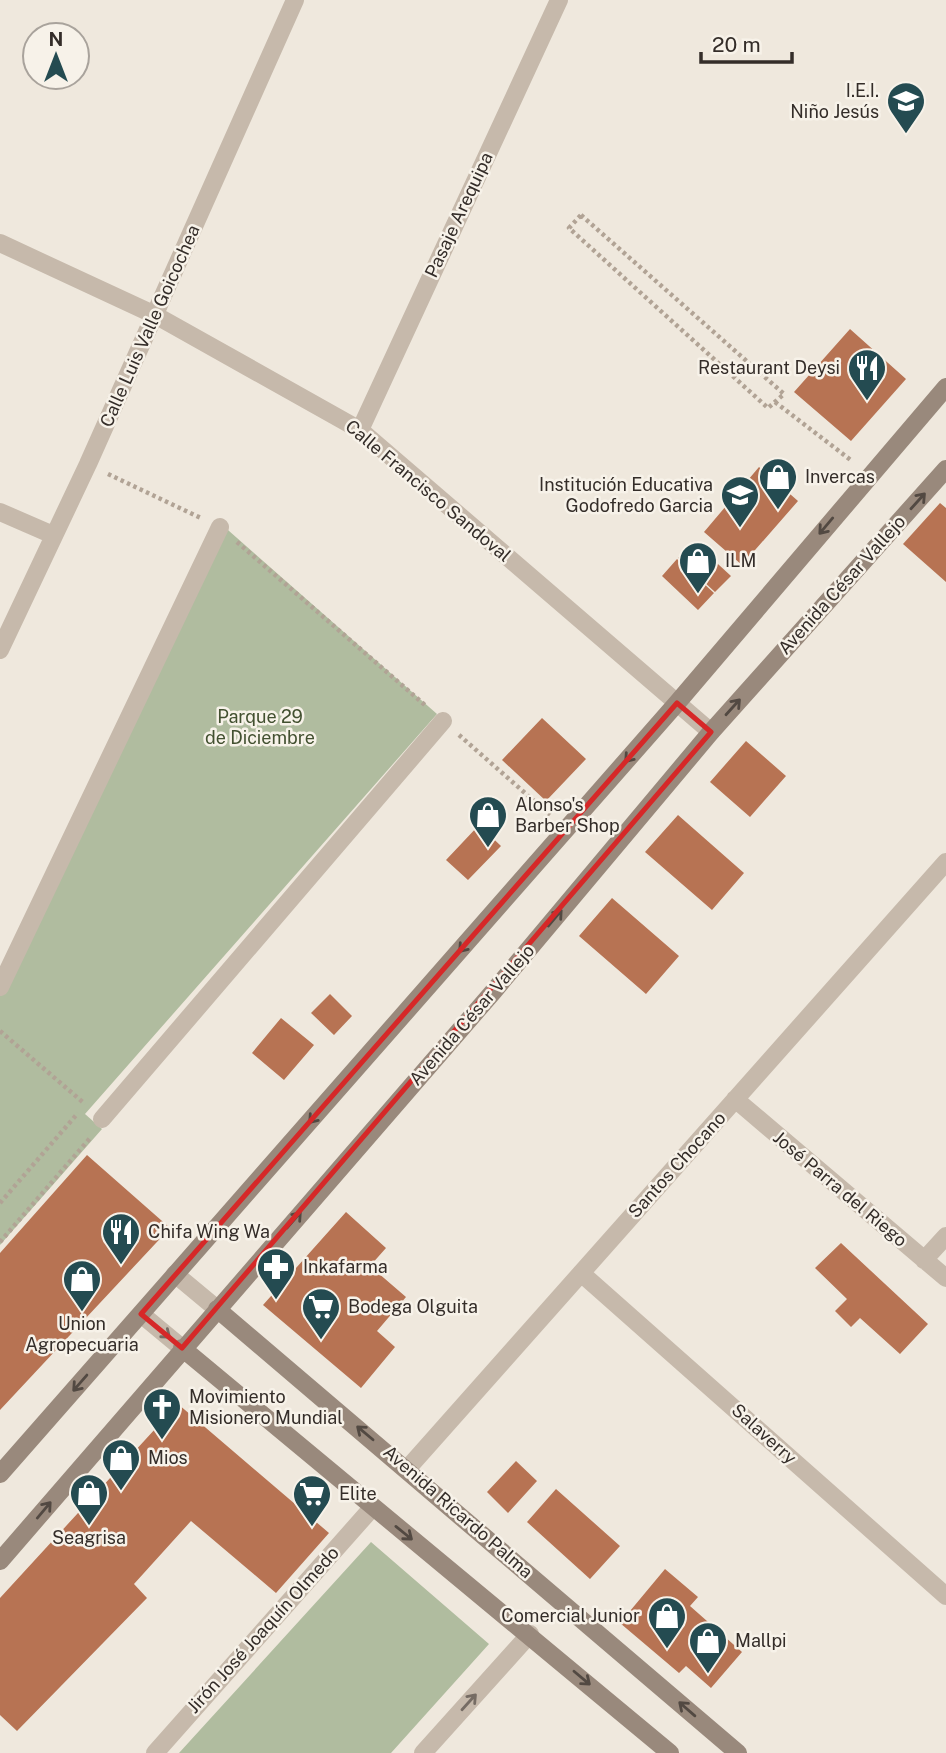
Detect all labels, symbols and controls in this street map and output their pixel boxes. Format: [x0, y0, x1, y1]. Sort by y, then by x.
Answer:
north arrow [21, 21, 91, 91]
scale bar [701, 21, 792, 65]
text: N [49, 28, 63, 50]
text: 20 m [712, 32, 761, 57]
place label: I.E.I. Niño Jesús [790, 80, 879, 122]
school or university icon: I.E.I. Niño Jesús [885, 80, 927, 135]
street label: Pasaje Arequipa [420, 149, 497, 281]
street label: Calle Luis Valle Goicochea [95, 221, 204, 430]
restaurant icon: Restaurant Deysi [846, 347, 888, 402]
place label: Restaurant Deysi [698, 357, 840, 378]
street label: Calle Francisco Sandoval [341, 415, 515, 566]
shop icon: Invercas [757, 456, 799, 511]
place label: Invercas [805, 466, 875, 487]
place label: Institución Educativa Godofredo Garcia [539, 474, 713, 516]
school or university icon: Institución Educativa Godofredo Garcia [719, 474, 761, 529]
one-way arrow [910, 492, 926, 510]
street label: Avenida César Vallejo [774, 511, 910, 659]
one-way arrow [818, 517, 834, 535]
shop icon: ILM [677, 540, 719, 595]
place label: ILM [725, 550, 756, 571]
one-way arrow [725, 698, 741, 716]
park label: Parque 29 de Diciembre [205, 706, 315, 748]
one-way arrow [624, 745, 640, 763]
shop icon: Alonso's Barber Shop [467, 794, 509, 849]
place label: Alonso's Barber Shop [515, 794, 620, 836]
one-way arrow [547, 909, 563, 927]
one-way arrow [458, 935, 474, 953]
street label: Avenida César Vallejo [405, 940, 539, 1089]
one-way arrow [308, 1105, 324, 1123]
street label: Santos Chocano [624, 1107, 730, 1222]
street label: José Parra del Riego [769, 1126, 912, 1251]
restaurant icon: Chifa Wing Wa [100, 1211, 142, 1266]
one-way arrow [286, 1211, 302, 1229]
place label: Chifa Wing Wa [148, 1221, 270, 1242]
pharmacy icon: Inkafarma [255, 1246, 297, 1301]
place label: Inkafarma [303, 1256, 388, 1277]
shop icon: Union Agropecuaria [61, 1258, 103, 1313]
supermarket icon: Bodega Olguita [300, 1286, 342, 1341]
place label: Bodega Olguita [348, 1296, 478, 1317]
place label: Union Agropecuaria [25, 1313, 139, 1355]
one-way arrow [152, 1323, 170, 1338]
one-way arrow [72, 1374, 88, 1392]
church icon: Movimiento Misionero Mundial [141, 1386, 183, 1441]
place label: Movimiento Misionero Mundial [189, 1386, 343, 1428]
street label: Salaverry [728, 1399, 801, 1468]
one-way arrow [357, 1425, 375, 1440]
shop icon: Mios [100, 1437, 142, 1492]
street label: Avenida Ricardo Palma [379, 1441, 537, 1582]
place label: Mios [148, 1447, 188, 1468]
shop icon: Seagrisa [68, 1472, 110, 1527]
supermarket icon: Elite [291, 1473, 333, 1528]
place label: Elite [339, 1483, 377, 1504]
one-way arrow [36, 1501, 52, 1519]
one-way arrow [394, 1526, 412, 1541]
place label: Seagrisa [52, 1527, 126, 1548]
street label: Jirón José Joaquín Olmedo [182, 1542, 343, 1717]
shop icon: Comercial Junior [646, 1595, 688, 1650]
place label: Comercial Junior [501, 1605, 640, 1626]
shop icon: Mallpi [687, 1620, 729, 1675]
place label: Mallpi [735, 1630, 787, 1651]
one-way arrow [572, 1670, 590, 1686]
one-way arrow [461, 1693, 477, 1711]
one-way arrow [678, 1701, 696, 1716]

